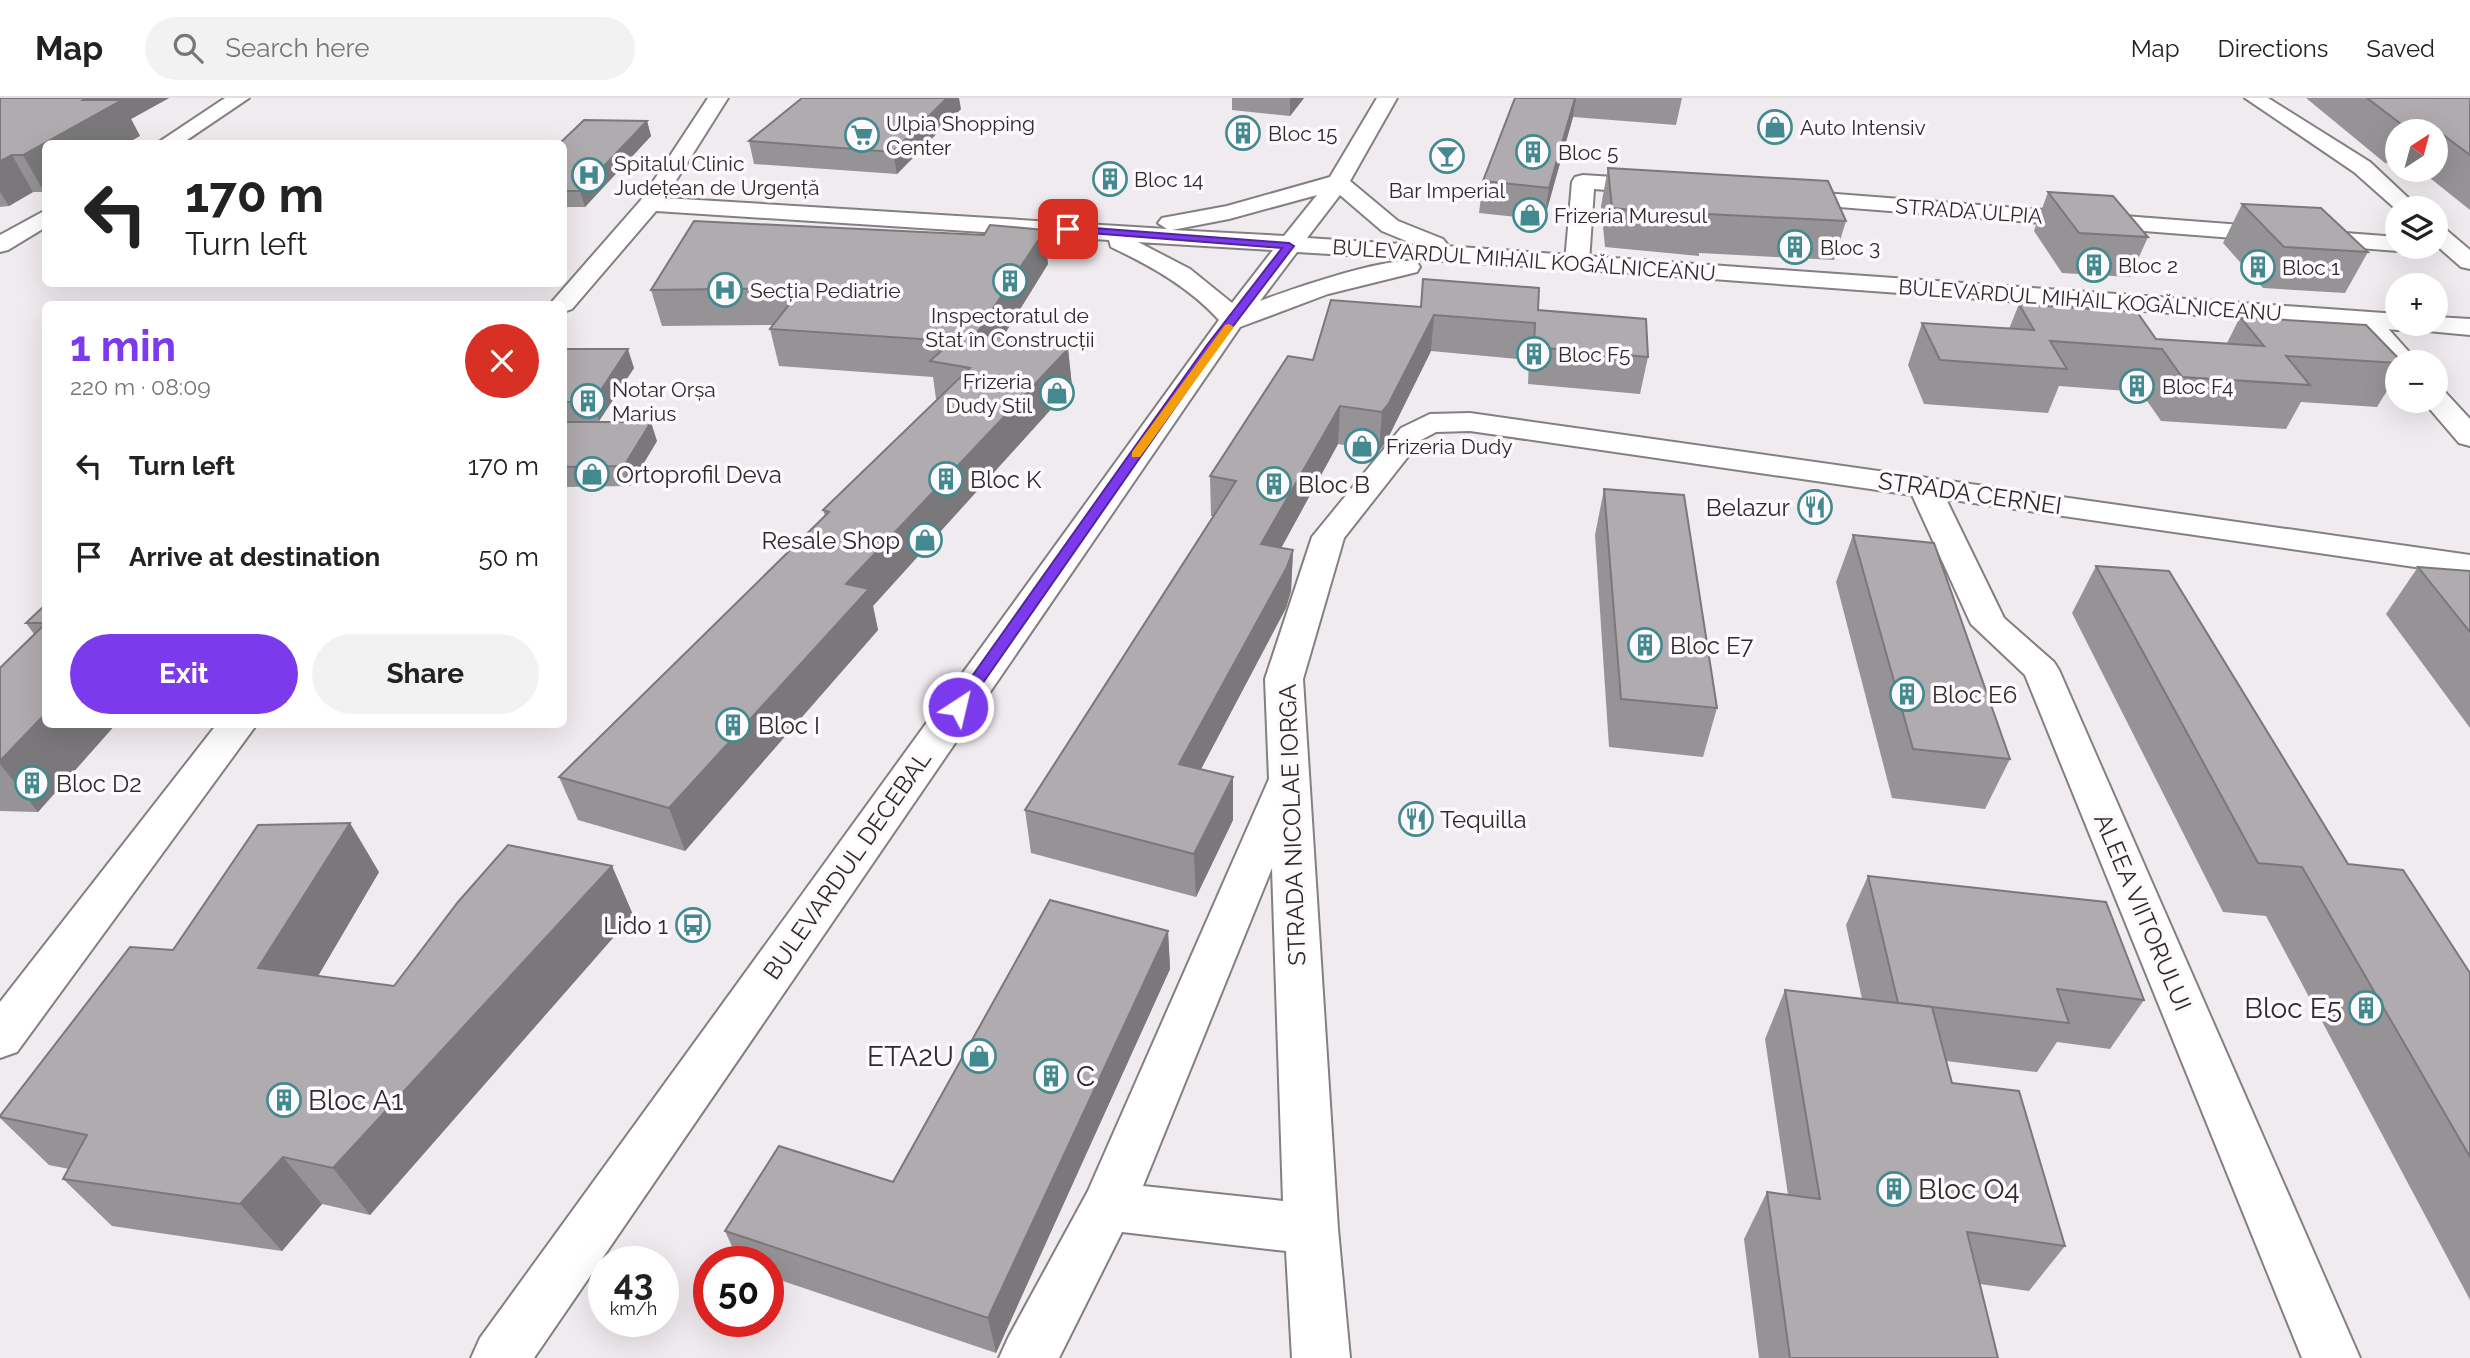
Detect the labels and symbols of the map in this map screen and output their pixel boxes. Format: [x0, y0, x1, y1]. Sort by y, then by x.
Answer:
shop icon: Auto Intensiv [1756, 108, 1794, 146]
place label: Ulpia Shopping Center [886, 111, 1035, 160]
building icon: Bloc 15 [1224, 114, 1262, 152]
place label: Auto Intensiv [1800, 115, 1926, 140]
supermarket icon: Ulpia Shopping Center [843, 116, 881, 154]
north arrow [2385, 119, 2448, 182]
place label: Bloc 15 [1268, 121, 1338, 146]
building icon: Bloc 5 [1514, 133, 1552, 171]
bar icon: Bar Imperial [1428, 137, 1466, 175]
place label: Bloc 5 [1558, 140, 1619, 165]
place label: Spitalul Clinic Județean de Urgență [614, 151, 819, 200]
hospital icon: Spitalul Clinic Județean de Urgență [570, 156, 608, 194]
building icon: Bloc 14 [1091, 160, 1129, 198]
place label: Bloc 14 [1134, 167, 1204, 192]
place label: Bar Imperial [1389, 178, 1506, 203]
street label: STRADA ULPIA [1895, 193, 2043, 229]
shop icon: Frizeria Muresul [1511, 196, 1549, 234]
pin [1038, 199, 1098, 259]
place label: Frizeria Muresul [1554, 203, 1708, 228]
building icon: Bloc 3 [1776, 228, 1814, 266]
street label: BULEVARDUL MIHAIL KOGĂLNICEANU [1332, 234, 1716, 286]
place label: Bloc 3 [1820, 235, 1880, 260]
building icon: Bloc 2 [2075, 246, 2113, 284]
building icon: Bloc 1 [2239, 248, 2277, 286]
place label: Bloc 2 [2118, 253, 2178, 278]
place label: Bloc 1 [2282, 255, 2340, 280]
building icon: Inspectoratul de Stat în Construcții [991, 262, 1029, 300]
hospital icon: Secția Pediatrie [706, 271, 744, 309]
street label: BULEVARDUL MIHAIL KOGĂLNICEANU [1898, 274, 2282, 326]
place label: Secția Pediatrie [750, 278, 901, 303]
place label: Inspectoratul de Stat în Construcții [925, 303, 1095, 352]
building icon: Bloc F5 [1515, 335, 1553, 373]
place label: Bloc F5 [1558, 342, 1630, 367]
building icon: Bloc F4 [2118, 367, 2156, 405]
place label: Frizeria Dudy Stil [945, 369, 1032, 418]
shop icon: Frizeria Dudy Stil [1038, 374, 1076, 412]
place label: Bloc F4 [2162, 374, 2234, 399]
place label: Notar Orșa Marius [612, 377, 716, 426]
building icon: Notar Orșa Marius [569, 382, 607, 420]
shop icon: Frizeria Dudy [1343, 427, 1381, 465]
place label: Frizeria Dudy [1386, 434, 1513, 459]
shop icon: Ortoprofil Deva [573, 455, 611, 493]
place label: Ortoprofil Deva [616, 460, 782, 489]
building icon: Bloc K [927, 460, 965, 498]
place label: Bloc K [970, 465, 1042, 494]
building icon: Bloc B [1255, 465, 1293, 503]
street label: STRADA CERNEI [1876, 466, 2064, 520]
place label: Bloc B [1298, 470, 1370, 499]
restaurant icon: Belazur [1796, 488, 1834, 526]
place label: Belazur [1706, 493, 1791, 522]
shop icon: Resale Shop [906, 521, 944, 559]
place label: Resale Shop [762, 526, 900, 555]
building icon: Bloc E7 [1626, 626, 1664, 664]
place label: Bloc E7 [1670, 631, 1754, 660]
position arrow [921, 670, 995, 744]
building icon: Bloc E6 [1888, 675, 1926, 713]
place label: Bloc E6 [1932, 680, 2017, 709]
street label: STRADA NICOLAE IORGA [1273, 684, 1311, 966]
building icon: Bloc I [714, 706, 752, 744]
place label: Bloc I [758, 711, 820, 740]
street label: BULEVARDUL DECEBAL [757, 745, 937, 985]
building icon: Bloc D2 [13, 764, 51, 802]
place label: Bloc D2 [56, 769, 142, 798]
restaurant icon: Tequilla [1397, 800, 1435, 838]
place label: Tequilla [1440, 805, 1526, 834]
street label: ALEEA VIITORULUI [2088, 809, 2198, 1015]
bus stop icon: Lido 1 [674, 906, 712, 944]
place label: Lido 1 [603, 911, 668, 940]
building icon: Bloc E5 [2347, 989, 2385, 1027]
place label: Bloc E5 [2244, 992, 2342, 1025]
shop icon: ETA2U [960, 1037, 998, 1075]
place label: ETA2U [867, 1040, 954, 1073]
building icon: C [1032, 1057, 1070, 1095]
place label: C [1076, 1060, 1095, 1093]
building icon: Bloc A1 [265, 1081, 303, 1119]
place label: Bloc A1 [308, 1084, 403, 1117]
building icon: Bloc O4 [1875, 1170, 1913, 1208]
place label: Bloc O4 [1918, 1173, 2020, 1206]
speed limit sign: 50 [693, 1246, 784, 1337]

